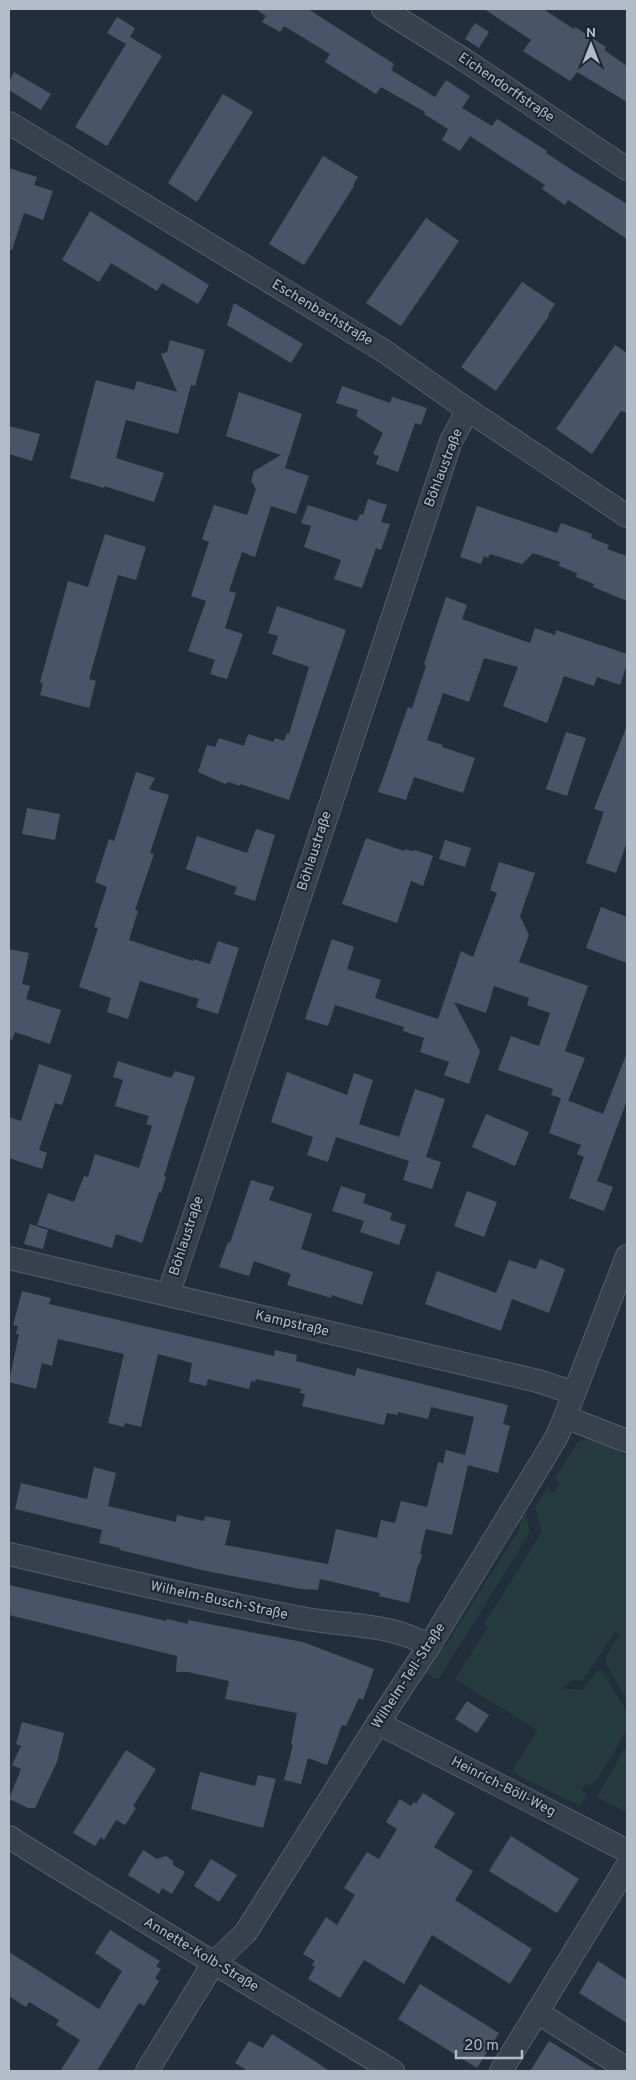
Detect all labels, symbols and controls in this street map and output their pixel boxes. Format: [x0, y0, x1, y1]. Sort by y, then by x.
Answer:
north arrow [566, 20, 616, 70]
text: N [586, 25, 596, 42]
street label: Eichendorffstraße [455, 50, 557, 126]
street label: Eschenbachstraße [268, 276, 376, 350]
street label: Böhlaustraße [421, 426, 467, 510]
street label: Böhlaustraße [294, 809, 336, 893]
street label: Böhlaustraße [166, 1194, 208, 1278]
street label: Kampstraße [253, 1307, 331, 1341]
street label: Wilhelm-Busch-Straße [149, 1578, 289, 1624]
street label: Wilhelm-Tell-Straße [368, 1620, 450, 1732]
street label: Heinrich-Böll-Weg [448, 1753, 558, 1821]
street label: Annette-Kolb-Straße [141, 1914, 261, 1996]
scale bar [456, 2028, 522, 2060]
text: 20 m [464, 2037, 499, 2056]

